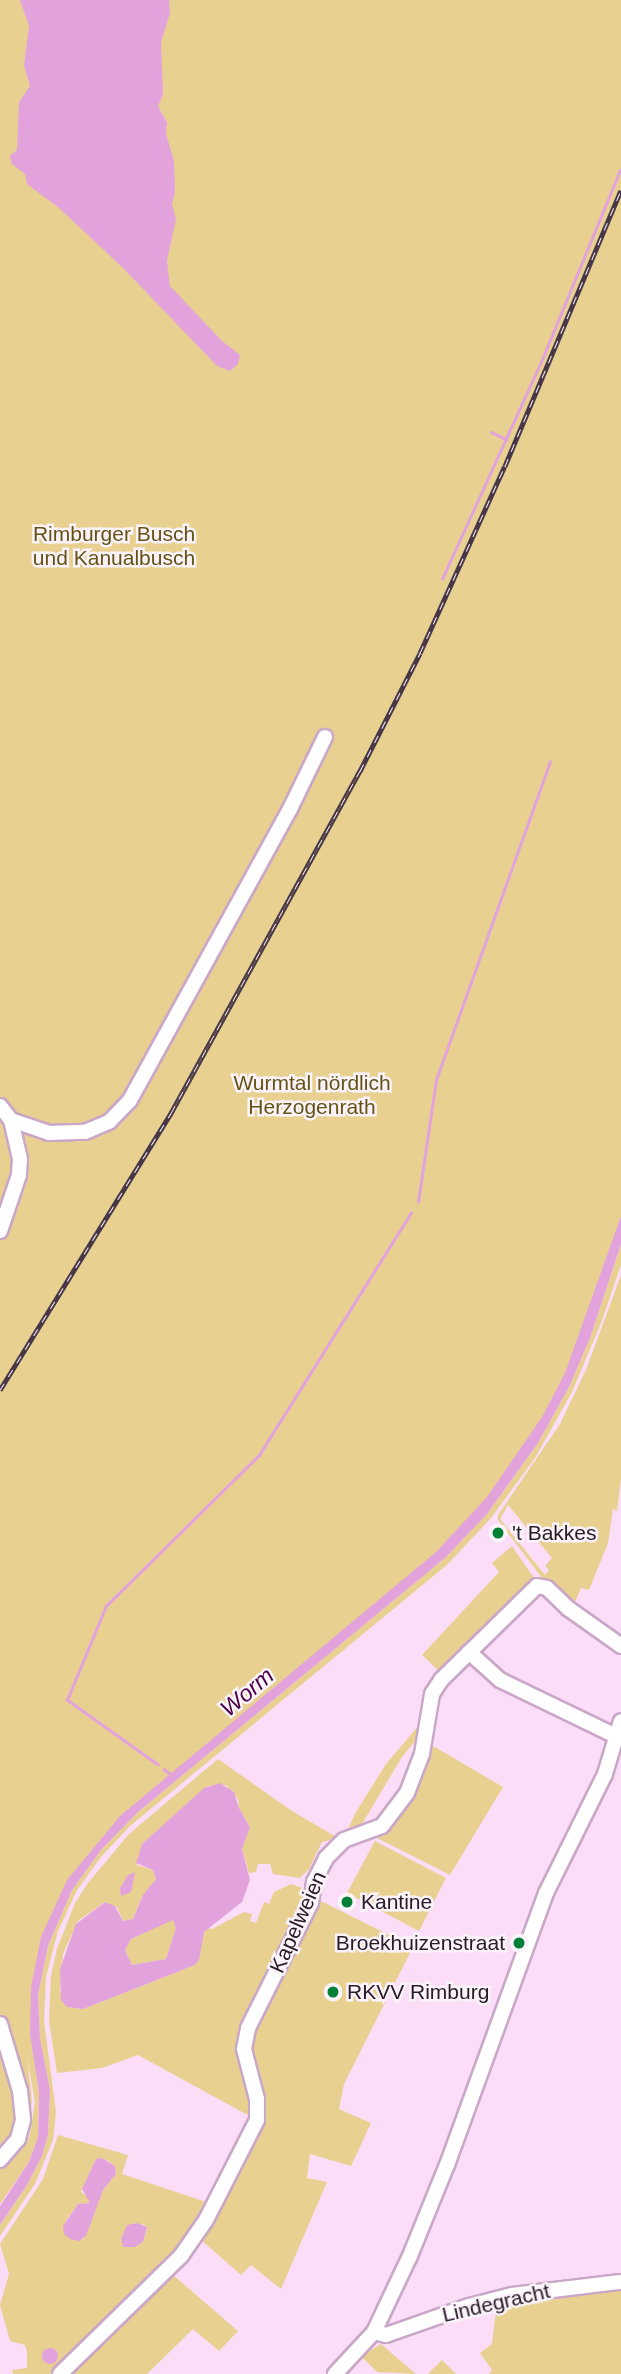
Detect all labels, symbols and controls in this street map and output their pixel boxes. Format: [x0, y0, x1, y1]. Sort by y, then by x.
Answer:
park label: Rimburger Busch und Kanualbusch [33, 521, 195, 571]
park label: Wurmtal nördlich Herzogenrath [233, 1070, 391, 1120]
place label: 't Bakkes [512, 1520, 597, 1546]
marker: 't Bakkes [490, 1525, 506, 1541]
water label: Worm [215, 1662, 279, 1722]
street label: Kapelweien [264, 1867, 332, 1977]
place label: Kantine [361, 1889, 432, 1915]
marker: Kantine [339, 1894, 355, 1910]
place label: Broekhuizenstraat [336, 1930, 505, 1956]
marker: Broekhuizenstraat [511, 1935, 527, 1951]
place label: RKVV Rimburg [347, 1979, 489, 2005]
marker: RKVV Rimburg [325, 1984, 341, 2000]
street label: Lindegracht [440, 2278, 552, 2328]

